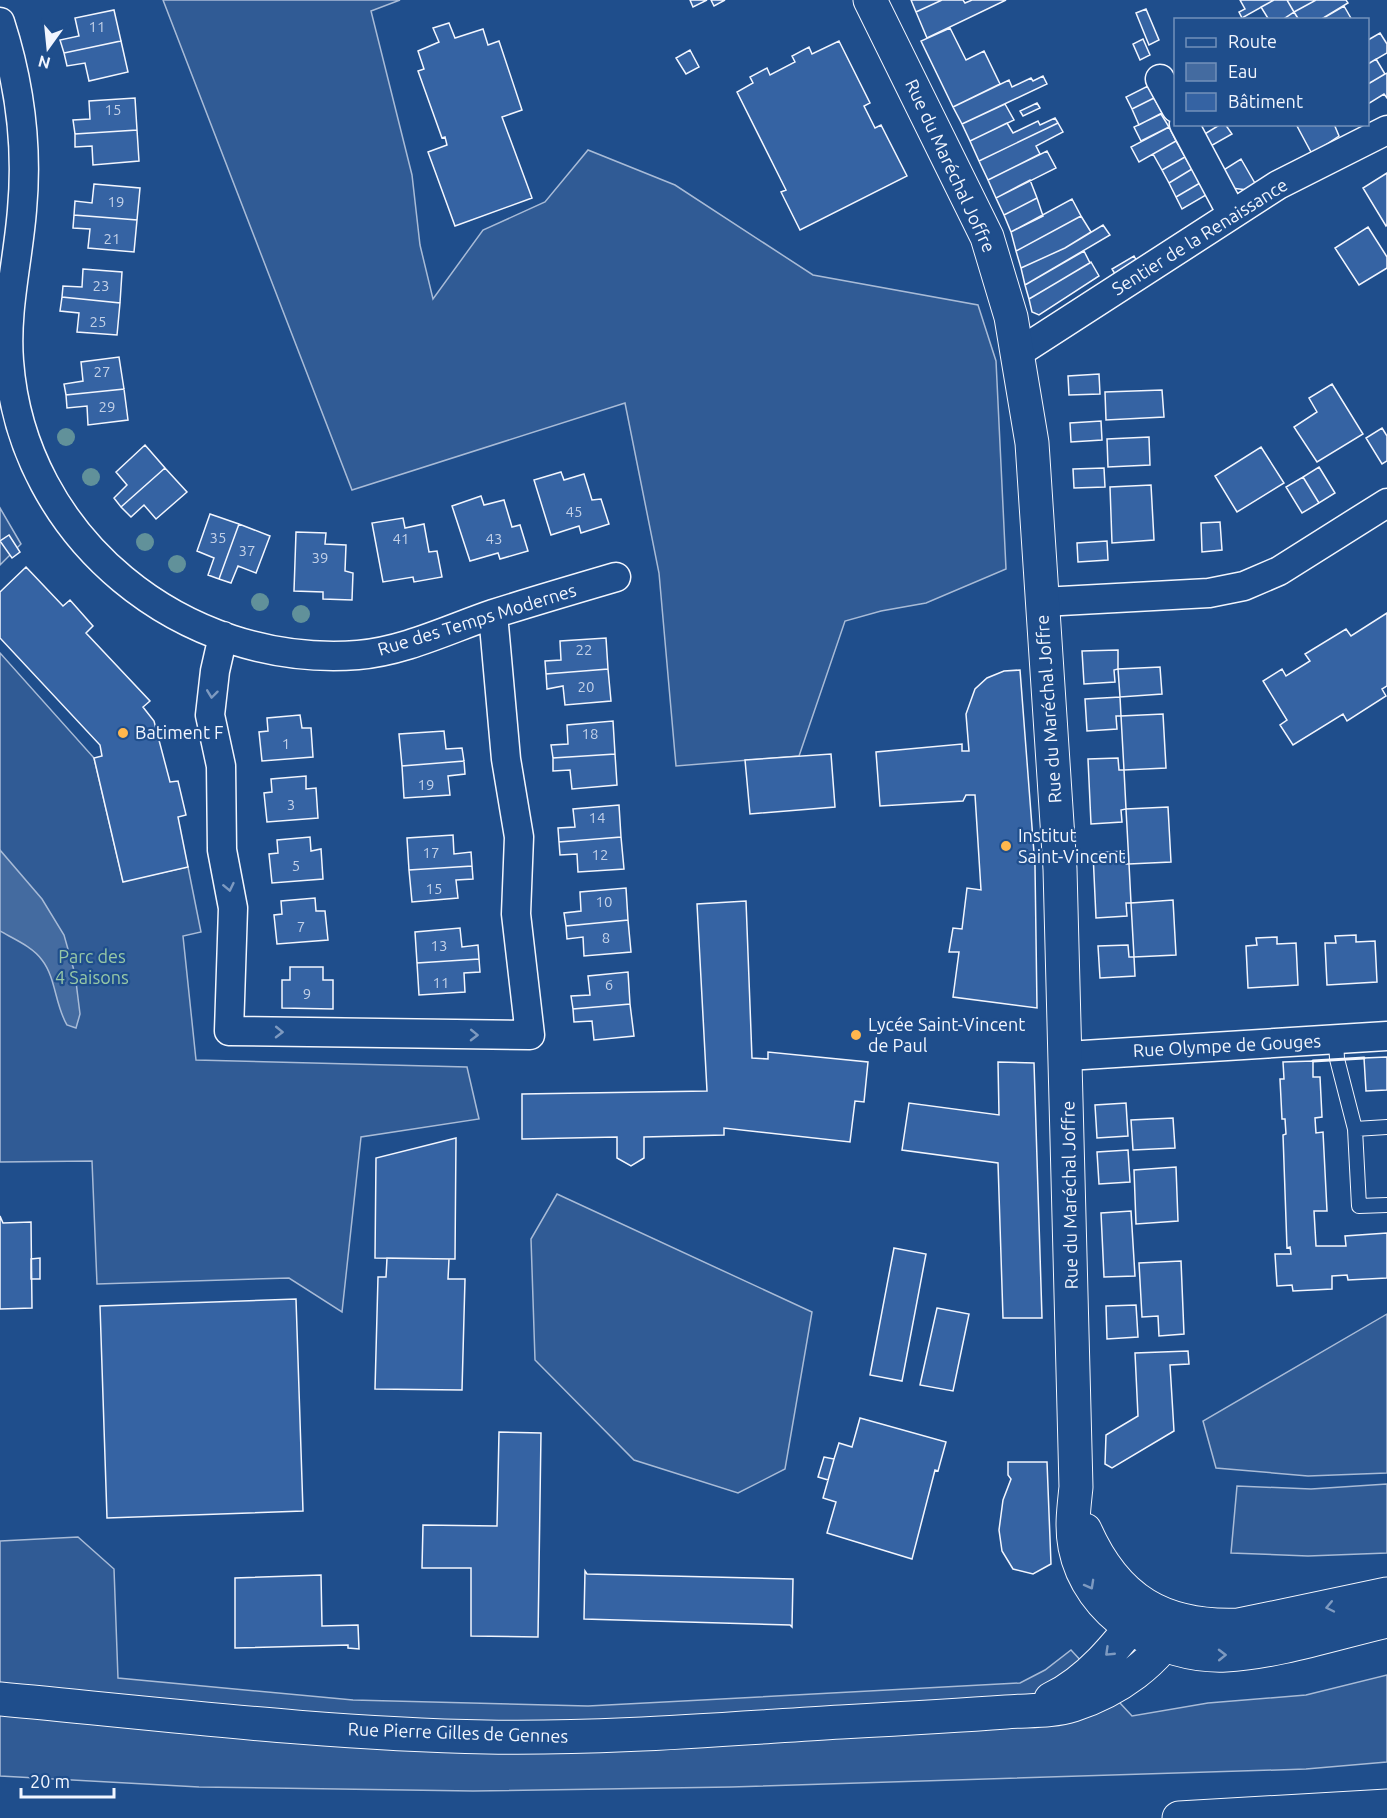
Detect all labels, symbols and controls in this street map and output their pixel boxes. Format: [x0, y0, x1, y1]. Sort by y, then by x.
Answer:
north arrow [18, 18, 78, 78]
house number: 11 [89, 18, 105, 35]
legend [1174, 18, 1369, 126]
text: Route [1228, 31, 1277, 51]
text: N [36, 52, 52, 73]
text: Eau [1228, 61, 1258, 81]
street label: Rue du Maréchal Joffre [902, 76, 1000, 255]
text: Bâtiment [1228, 91, 1303, 111]
house number: 15 [105, 101, 121, 118]
street label: Sentier de la Renaissance [1108, 174, 1291, 298]
house number: 19 [108, 193, 124, 210]
house number: 21 [104, 230, 120, 247]
house number: 23 [93, 277, 109, 294]
house number: 25 [90, 313, 106, 330]
house number: 27 [94, 363, 110, 380]
house number: 29 [99, 398, 115, 415]
house number: 45 [566, 503, 582, 520]
house number: 35 [210, 529, 226, 546]
house number: 41 [393, 530, 409, 547]
house number: 43 [486, 530, 502, 547]
house number: 37 [239, 542, 255, 559]
house number: 39 [312, 549, 328, 566]
street label: Rue des Temps Modernes [375, 579, 579, 659]
street label: Rue du Maréchal Joffre [1031, 614, 1065, 804]
house number: 22 [576, 641, 592, 658]
house number: 20 [578, 678, 594, 695]
one-way arrow [206, 689, 218, 698]
place label: Batiment F [135, 722, 224, 742]
house number: 18 [582, 725, 598, 742]
marker: Batiment F [116, 726, 130, 740]
house number: 1 [282, 735, 290, 752]
house number: 19 [418, 776, 434, 793]
house number: 3 [287, 796, 295, 813]
house number: 14 [589, 809, 605, 826]
place label: Institut Saint-Vincent [1018, 825, 1125, 866]
marker: Institut Saint-Vincent [999, 839, 1013, 853]
house number: 17 [423, 844, 439, 861]
house number: 12 [592, 846, 608, 863]
house number: 5 [292, 857, 300, 874]
house number: 15 [426, 880, 442, 897]
one-way arrow [222, 881, 235, 891]
house number: 10 [596, 893, 612, 910]
house number: 7 [297, 918, 305, 935]
house number: 8 [602, 929, 610, 946]
house number: 13 [431, 937, 447, 954]
park label: Parc des 4 Saisons [55, 946, 129, 987]
house number: 11 [433, 974, 449, 991]
house number: 6 [605, 976, 613, 993]
house number: 9 [303, 985, 311, 1002]
place label: Lycée Saint-Vincent de Paul [868, 1014, 1025, 1055]
one-way arrow [275, 1026, 284, 1038]
marker: Lycée Saint-Vincent de Paul [849, 1028, 863, 1042]
one-way arrow [470, 1029, 479, 1041]
street label: Rue Olympe de Gouges [1132, 1030, 1322, 1060]
street label: Rue du Maréchal Joffre [1057, 1101, 1081, 1290]
one-way arrow [1083, 1578, 1094, 1589]
one-way arrow [1325, 1600, 1335, 1613]
one-way arrow [1106, 1645, 1116, 1656]
one-way arrow [1218, 1649, 1227, 1661]
street label: Rue Pierre Gilles de Gennes [347, 1718, 569, 1746]
scale bar [21, 1761, 114, 1799]
text: 20 m [30, 1771, 70, 1791]

